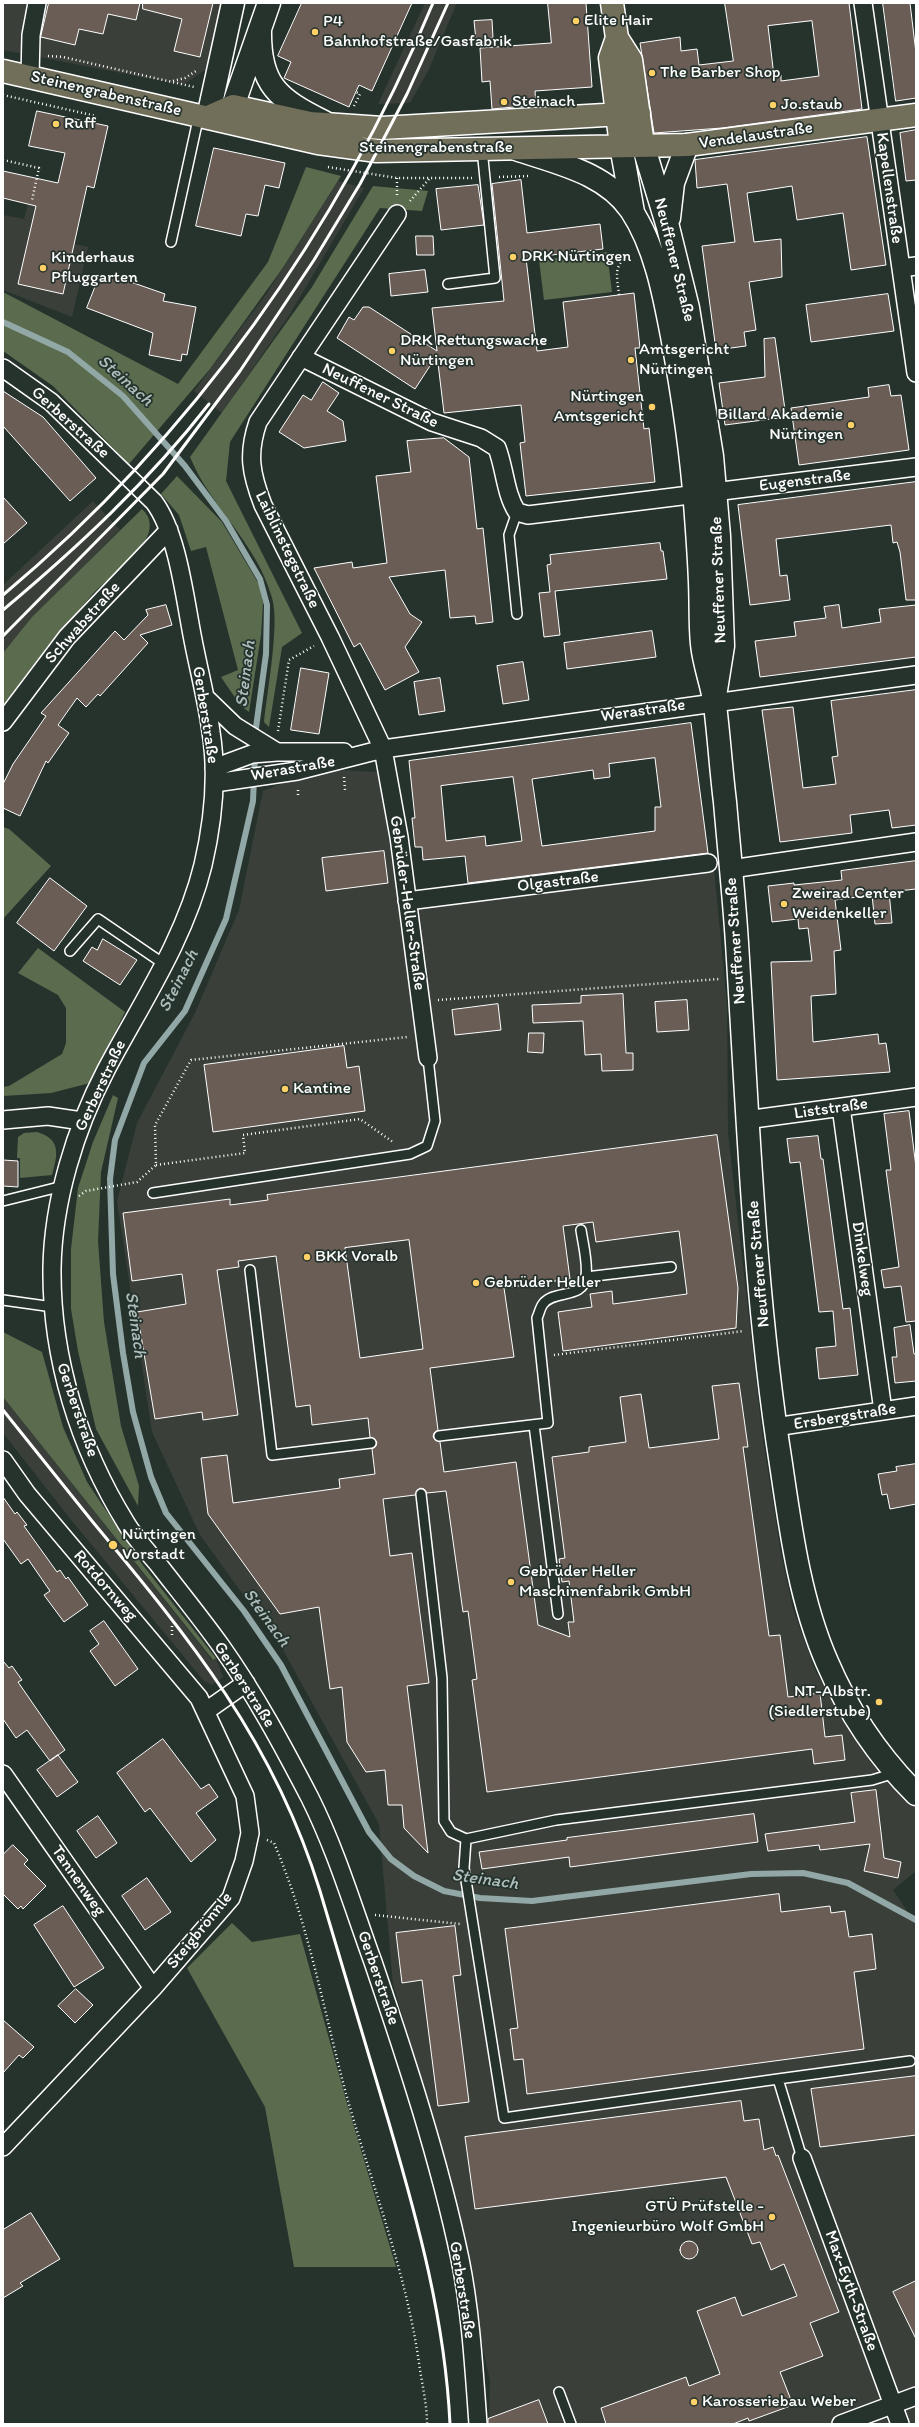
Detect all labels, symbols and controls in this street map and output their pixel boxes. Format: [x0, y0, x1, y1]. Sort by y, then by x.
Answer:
place label: Elite Hair [584, 11, 653, 31]
place label: P4 Bahnhofstraße/Gasfabrik [323, 12, 512, 52]
marker: Elite Hair [571, 16, 581, 26]
marker: P4 Bahnhofstraße/Gasfabrik [310, 27, 320, 37]
place label: The Barber Shop [660, 63, 780, 83]
street label: Steinengrabenstraße [29, 67, 183, 121]
marker: The Barber Shop [647, 68, 657, 78]
place label: Steinach [512, 92, 575, 112]
place label: Jo.staub [781, 95, 842, 115]
marker: Steinach [499, 97, 509, 107]
marker: Jo.staub [768, 100, 778, 110]
place label: Ruff [64, 114, 96, 134]
street label: Vendelaustraße [698, 118, 814, 154]
marker: Ruff [51, 119, 61, 129]
street label: Kapellenstraße [871, 131, 907, 245]
street label: Steinengrabenstraße [359, 138, 513, 158]
street label: Neuffener Straße [649, 196, 699, 324]
place label: DRK Nürtingen [521, 247, 631, 267]
place label: Kinderhaus Pfluggarten [51, 248, 138, 288]
marker: DRK Nürtingen [508, 252, 518, 262]
marker: Kinderhaus Pfluggarten [38, 263, 48, 273]
place label: DRK Rettungswache Nürtingen [400, 331, 547, 371]
place label: Amtsgericht Nürtingen [639, 340, 729, 380]
marker: DRK Rettungswache Nürtingen [387, 346, 397, 356]
water label: Steinach [93, 351, 157, 411]
marker: Amtsgericht Nürtingen [626, 355, 636, 365]
street label: Neuffener Straße [318, 359, 442, 433]
street label: Gerberstraße [27, 383, 113, 463]
place label: Nürtingen Amtsgericht [554, 387, 644, 427]
marker: Nürtingen Amtsgericht [647, 402, 657, 412]
place label: Billard Akademie Nürtingen [717, 405, 843, 445]
marker: Billard Akademie Nürtingen [846, 420, 856, 430]
street label: Eugenstraße [758, 465, 852, 497]
street label: Laiblinstegstraße [250, 488, 324, 612]
street label: Neuffener Straße [707, 516, 731, 644]
street label: Schwabstraße [41, 578, 125, 668]
water label: Steinach [231, 639, 261, 709]
street label: Gerberstraße [187, 665, 223, 765]
street label: Werastraße [599, 695, 687, 727]
street label: Werastraße [249, 752, 337, 786]
street label: Gebrüder-Heller-Straße [385, 814, 429, 992]
street label: Olgastraße [516, 867, 600, 897]
street label: Neuffener Straße [721, 877, 751, 1005]
place label: Zweirad Center Weidenkeller [792, 884, 904, 924]
marker: Zweirad Center Weidenkeller [779, 899, 789, 909]
water label: Steinach [154, 946, 204, 1016]
street label: Gerberstraße [71, 1037, 131, 1135]
place label: Kantine [293, 1079, 351, 1099]
marker: Kantine [280, 1084, 290, 1094]
street label: Liststraße [793, 1094, 869, 1124]
street label: Neuffener Straße [743, 1200, 775, 1328]
street label: Dinkelweg [847, 1220, 877, 1298]
place label: BKK Voralb [315, 1247, 398, 1267]
marker: BKK Voralb [302, 1252, 312, 1262]
place label: Gebrüder Heller [484, 1273, 601, 1293]
marker: Gebrüder Heller [471, 1278, 481, 1288]
water label: Steinach [120, 1290, 150, 1360]
street label: Gerberstraße [51, 1360, 103, 1460]
street label: Ersbergstraße [792, 1399, 898, 1435]
place label: Nürtingen Vorstadt [122, 1525, 196, 1565]
marker: Nürtingen Vorstadt [107, 1539, 119, 1551]
street label: Rotdornweg [69, 1546, 141, 1626]
place label: Gebrüder Heller Maschinenfabrik GmbH [519, 1562, 691, 1602]
marker: Gebrüder Heller Maschinenfabrik GmbH [506, 1577, 516, 1587]
water label: Steinach [238, 1584, 294, 1652]
street label: Gerberstraße [209, 1638, 279, 1732]
place label: NT-Albstr. (Siedlerstube) [769, 1682, 871, 1722]
marker: NT-Albstr. (Siedlerstube) [874, 1697, 884, 1707]
street label: Tannenweg [46, 1842, 110, 1920]
water label: Steinach [450, 1865, 520, 1895]
street label: Steigbrönnle [163, 1888, 237, 1974]
street label: Gerberstraße [352, 1928, 404, 2028]
place label: GTÜ Prüfstelle - Ingenieurbüro Wolf GmbH [571, 2197, 764, 2237]
marker: GTÜ Prüfstelle - Ingenieurbüro Wolf GmbH [767, 2212, 777, 2222]
street label: Max-Eyth-Straße [820, 2228, 882, 2354]
street label: Gerberstraße [444, 2240, 480, 2340]
place label: Karosseriebau Weber [702, 2392, 856, 2412]
marker: Karosseriebau Weber [689, 2397, 699, 2407]

